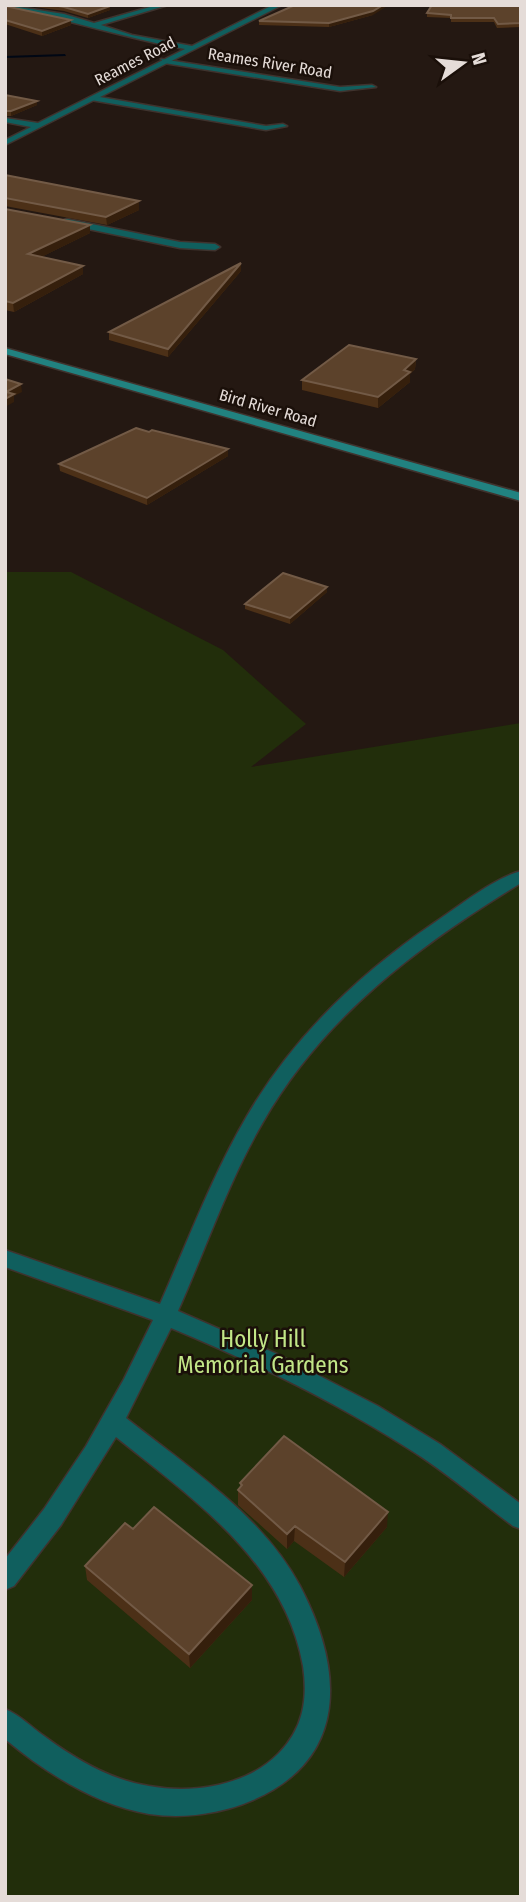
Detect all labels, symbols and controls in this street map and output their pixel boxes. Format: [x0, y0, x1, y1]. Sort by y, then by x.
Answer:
north arrow [428, 28, 498, 98]
street label: Reames Road [91, 33, 179, 89]
street label: Reames River Road [207, 44, 333, 82]
text: N [466, 50, 492, 67]
street label: Bird River Road [217, 385, 319, 431]
park label: Holly Hill Memorial Gardens [177, 1325, 349, 1379]

